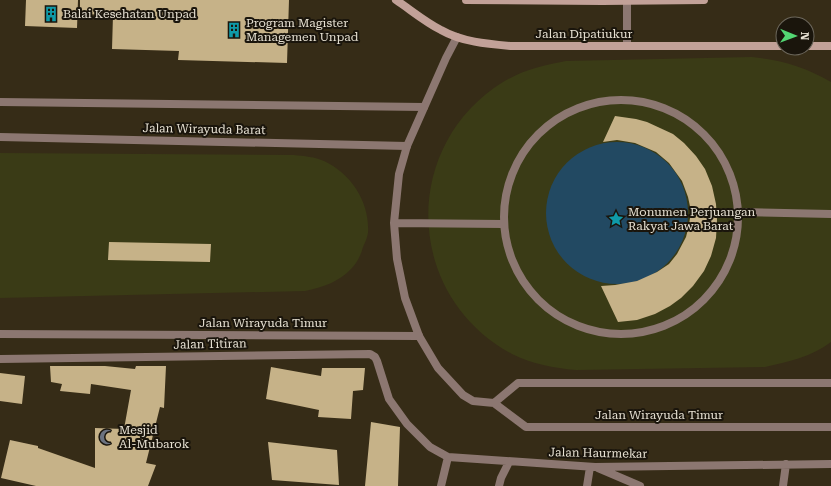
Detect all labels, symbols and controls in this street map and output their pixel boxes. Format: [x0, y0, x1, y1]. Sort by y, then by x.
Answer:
building icon: Balai Kesehatan Unpad [42, 5, 60, 23]
place label: Balai Kesehatan Unpad [63, 7, 197, 21]
place label: Program Magister Managemen Unpad [246, 16, 359, 44]
north arrow [775, 16, 815, 56]
building icon: Program Magister Managemen Unpad [225, 21, 243, 39]
street label: Jalan Dipatiukur [536, 27, 633, 41]
text: N [798, 32, 811, 41]
street label: Jalan Wirayuda Barat [142, 121, 266, 137]
place label: Monumen Perjuangan Rakyat Jawa Barat [628, 205, 756, 233]
place icon: Monumen Perjuangan Rakyat Jawa Barat [607, 210, 625, 228]
street label: Jalan Wirayuda Timur [199, 316, 327, 330]
street label: Jalan Titiran [173, 336, 247, 352]
street label: Jalan Wirayuda Timur [595, 408, 723, 422]
place label: Mesjid Al-Mubarok [119, 423, 190, 451]
mosque icon: Mesjid Al-Mubarok [98, 428, 116, 446]
street label: Jalan Haurmekar [549, 445, 648, 461]

